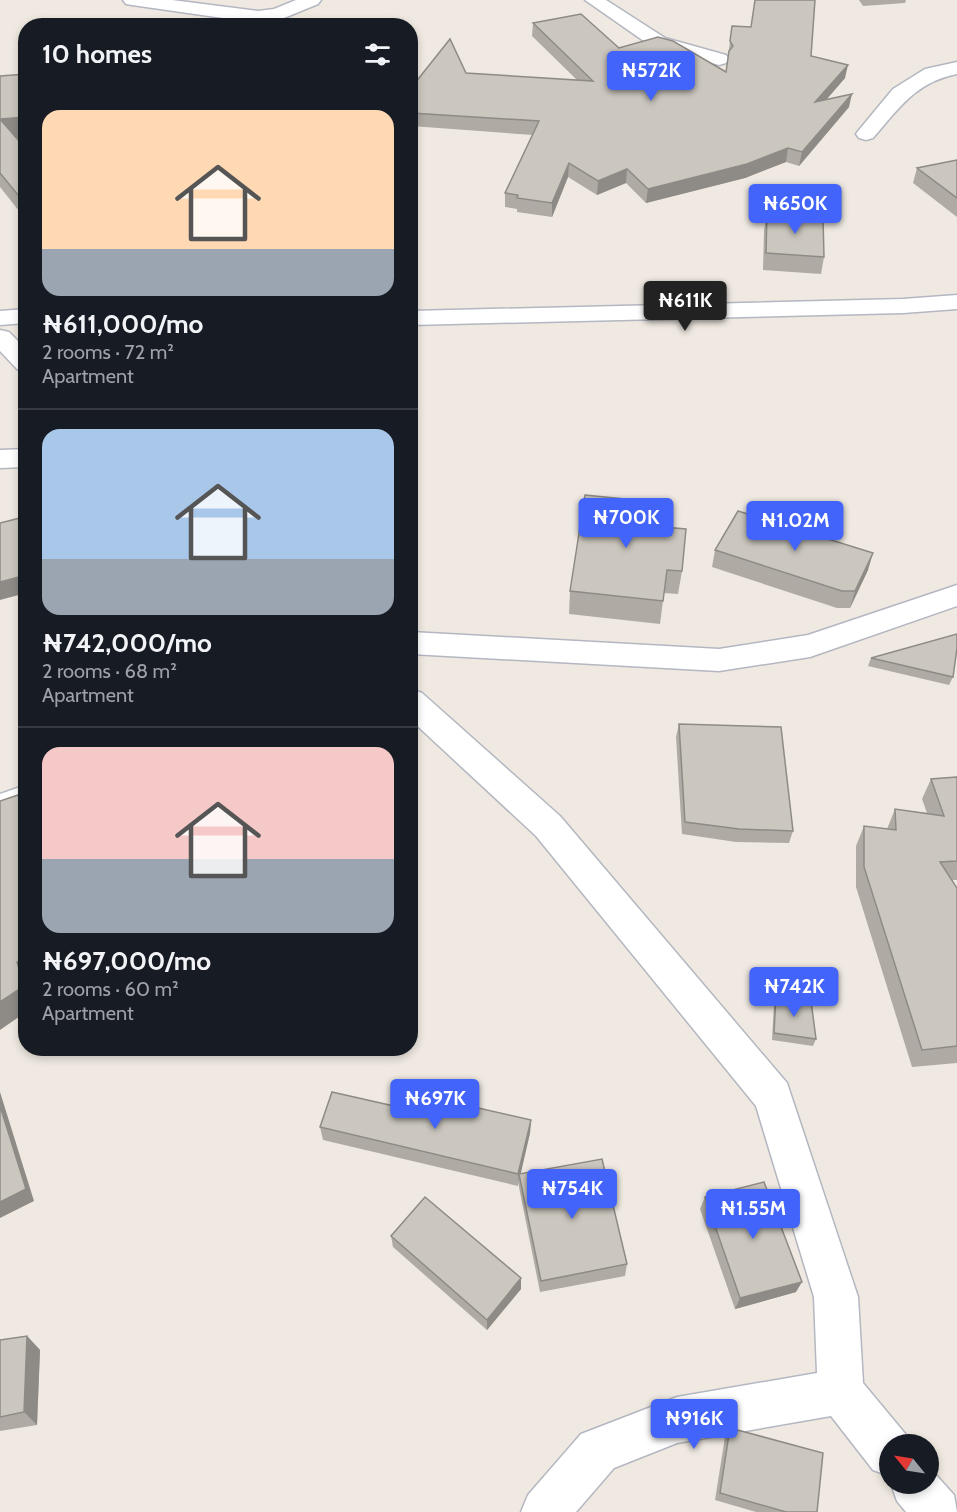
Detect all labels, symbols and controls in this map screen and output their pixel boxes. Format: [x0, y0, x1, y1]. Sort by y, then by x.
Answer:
text: 10 homes [42, 38, 152, 70]
icon: filters [361, 38, 394, 71]
pin: ₦572K [609, 51, 693, 102]
text: ₦572K [621, 58, 681, 82]
icon: home [164, 149, 272, 257]
pin: ₦650K [753, 184, 837, 235]
text: ₦650K [763, 191, 827, 215]
pin: ₦611K [643, 281, 727, 332]
text: ₦611K [658, 288, 712, 312]
text: ₦611,000/mo [42, 308, 203, 340]
text: 2 rooms · 72 m² [42, 340, 174, 364]
text: Apartment [42, 364, 134, 388]
icon: home [164, 468, 272, 576]
pin: ₦700K [584, 498, 668, 549]
pin: ₦1.02M [746, 501, 844, 552]
text: ₦700K [593, 505, 659, 529]
text: ₦1.02M [760, 508, 830, 532]
text: ₦742,000/mo [42, 627, 212, 659]
text: 2 rooms · 68 m² [42, 659, 177, 683]
text: Apartment [42, 683, 134, 707]
icon: home [164, 786, 272, 894]
text: ₦697,000/mo [42, 945, 211, 977]
pin: ₦742K [752, 967, 836, 1018]
text: ₦742K [763, 974, 825, 998]
text: 2 rooms · 60 m² [42, 977, 179, 1001]
text: Apartment [42, 1001, 134, 1025]
pin: ₦697K [393, 1079, 477, 1130]
text: ₦697K [404, 1086, 466, 1110]
pin: ₦754K [530, 1169, 614, 1220]
text: ₦754K [541, 1176, 603, 1200]
pin: ₦1.55M [704, 1189, 802, 1240]
text: ₦1.55M [720, 1196, 786, 1220]
pin: ₦916K [652, 1399, 736, 1450]
text: ₦916K [665, 1406, 723, 1430]
north arrow [879, 1434, 939, 1494]
map controls [879, 1434, 939, 1494]

